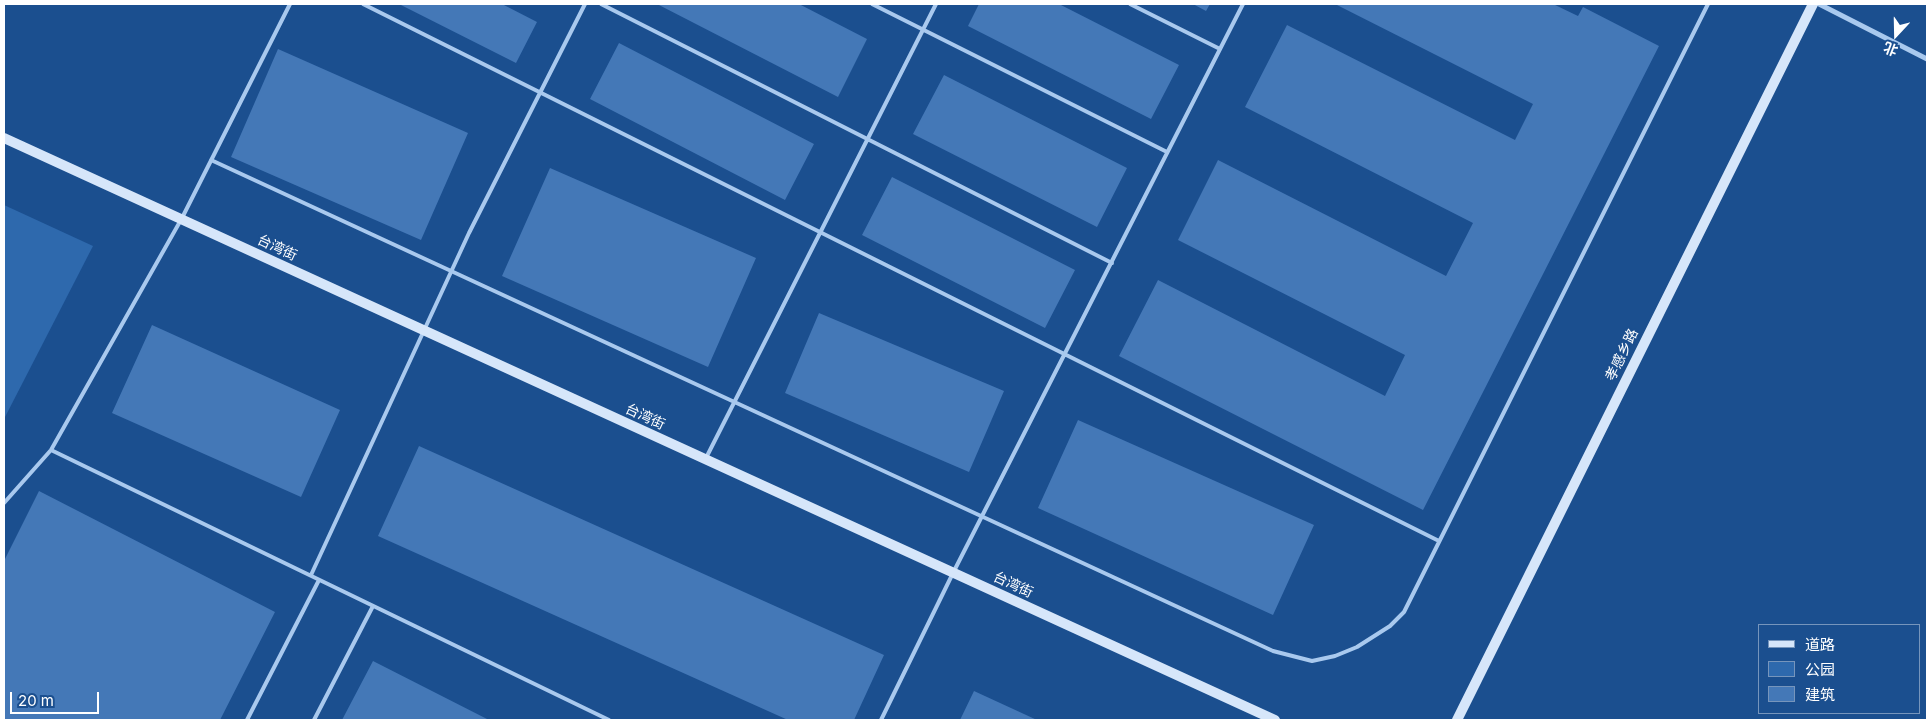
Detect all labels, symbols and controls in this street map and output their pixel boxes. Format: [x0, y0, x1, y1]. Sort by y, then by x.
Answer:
north arrow [1871, 10, 1921, 60]
text: 北 [1881, 39, 1900, 60]
street label: 台湾街 [254, 232, 300, 264]
street label: 孝感乡路 [1602, 326, 1642, 384]
street label: 台湾街 [622, 401, 668, 433]
street label: 台湾街 [990, 569, 1036, 601]
legend [1758, 624, 1921, 714]
text: 道路 [1805, 635, 1835, 654]
text: 公园 [1805, 660, 1835, 679]
scale bar [12, 682, 101, 714]
text: 建筑 [1805, 685, 1835, 704]
text: 20 m [18, 691, 54, 710]

